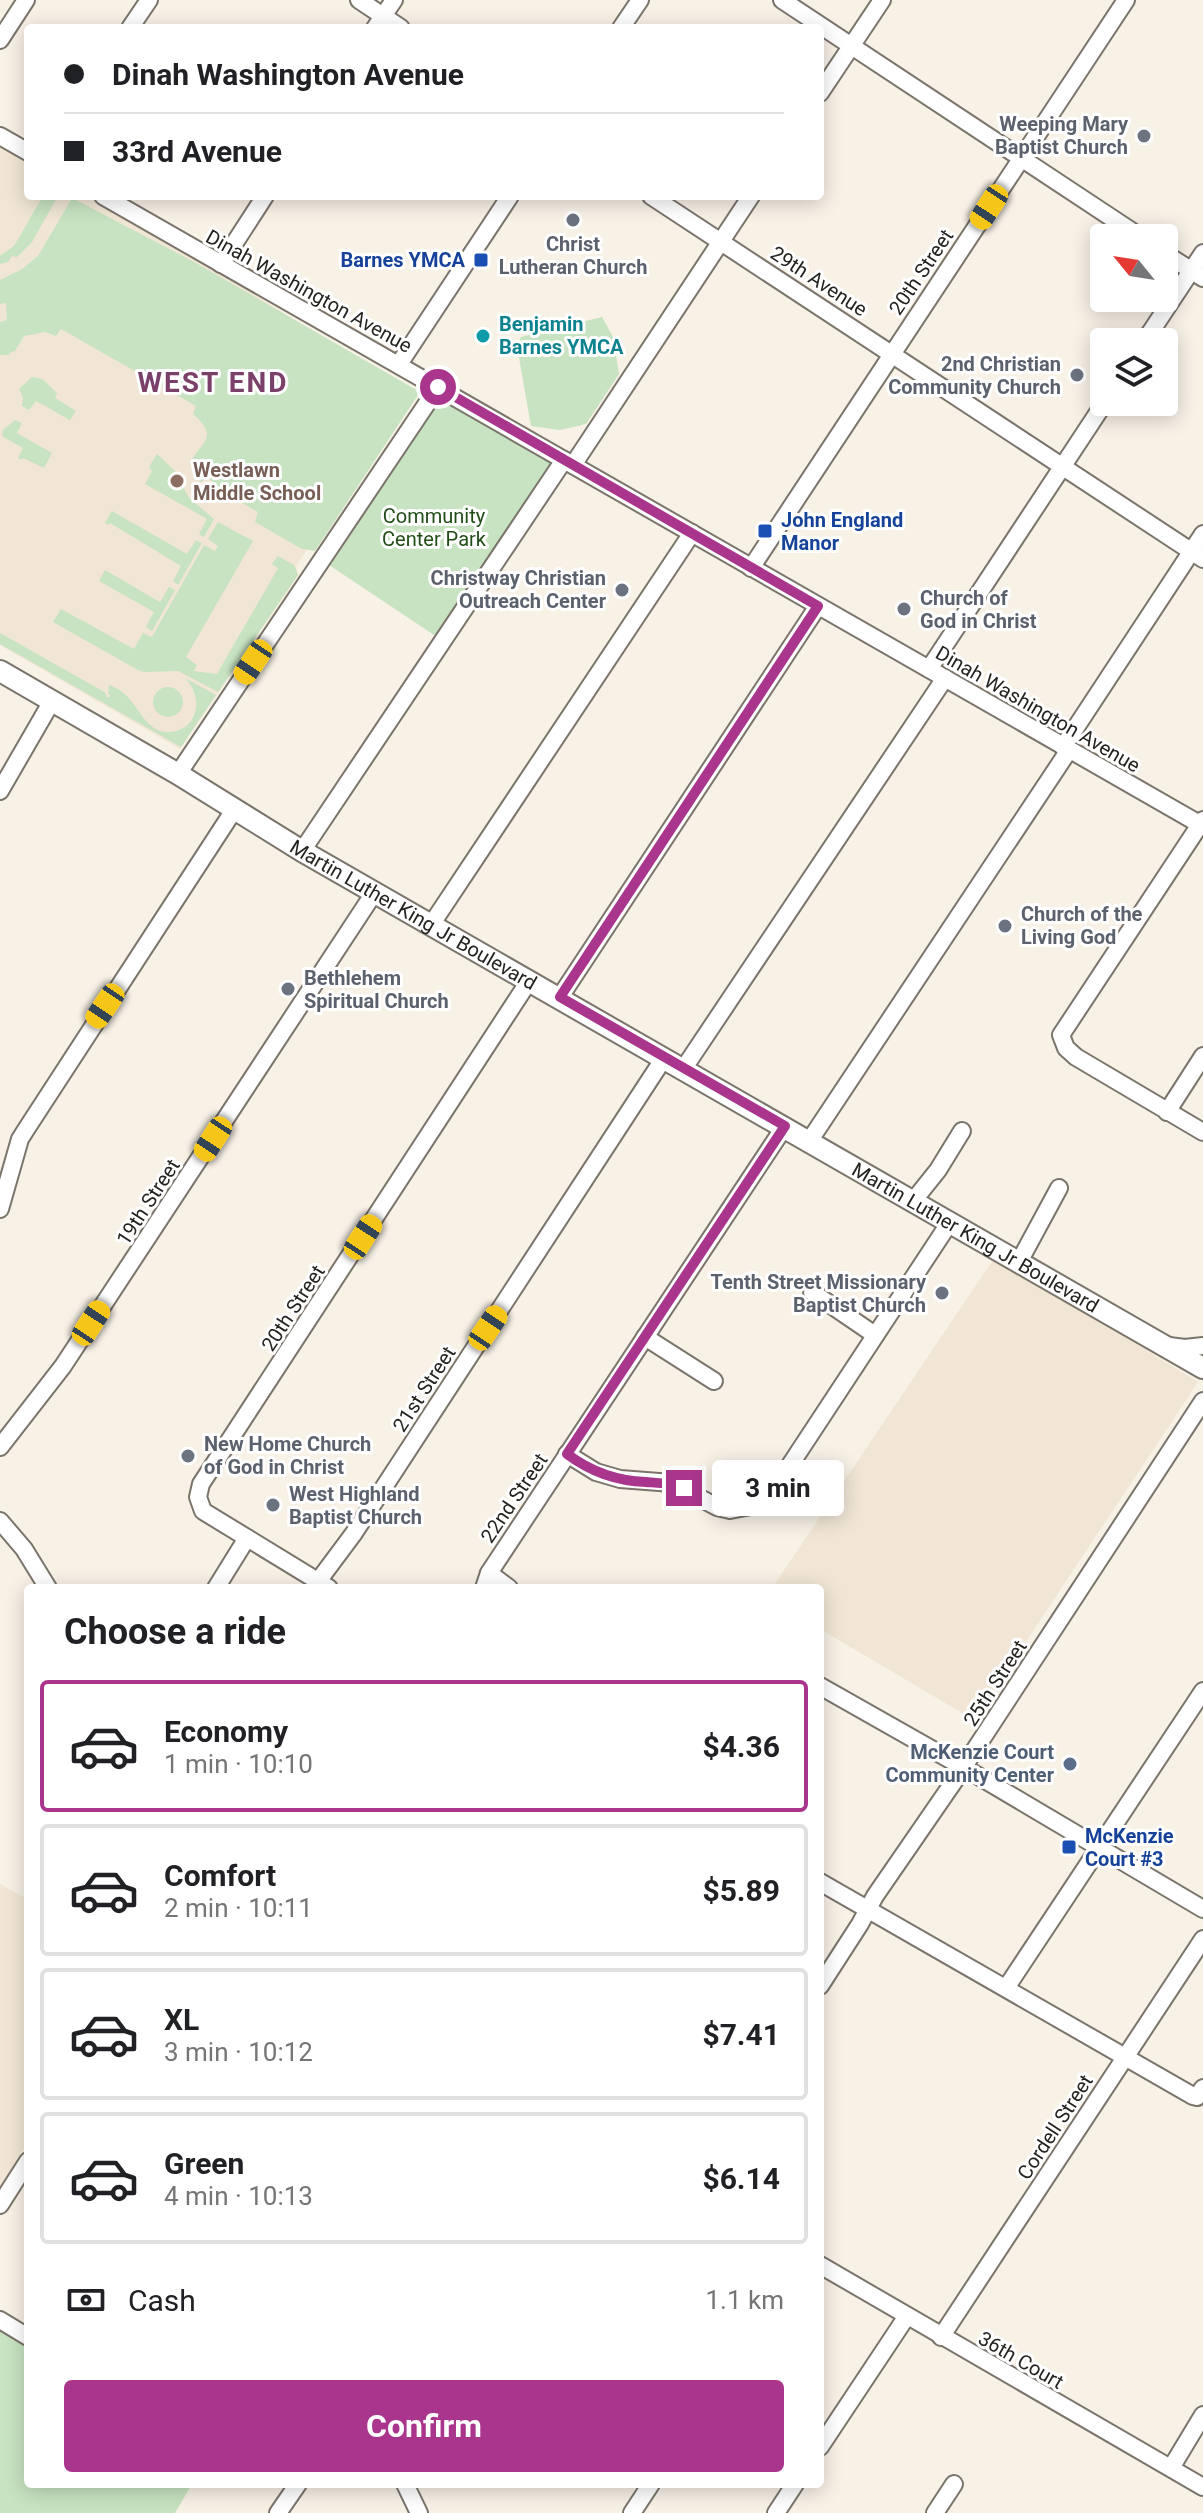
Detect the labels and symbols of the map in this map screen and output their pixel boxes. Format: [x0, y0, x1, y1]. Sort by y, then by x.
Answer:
place label: Weeping Mary Baptist Church [995, 112, 1129, 159]
marker: Weeping Mary Baptist Church [1135, 127, 1153, 145]
car [966, 180, 1012, 234]
marker: Christ Lutheran Church [564, 211, 582, 229]
street label: Dinah Washington Avenue [202, 224, 416, 358]
north arrow [1090, 224, 1178, 312]
street label: 20th Street [884, 225, 958, 319]
place label: Christ Lutheran Church [499, 232, 647, 279]
street label: 29th Avenue [766, 241, 872, 321]
place label: Barnes YMCA [341, 248, 466, 272]
marker: Barnes YMCA [472, 251, 490, 269]
place label: Benjamin Barnes YMCA [499, 312, 624, 359]
marker: Benjamin Barnes YMCA [474, 327, 492, 345]
place label: 2nd Christian Community Church [888, 352, 1061, 399]
district label: WEST END [138, 366, 288, 399]
marker: 2nd Christian Community Church [1068, 366, 1086, 384]
route start [420, 369, 456, 405]
place label: Westlawn Middle School [193, 458, 321, 505]
marker: Westlawn Middle School [168, 472, 186, 490]
park label: Community Center Park [382, 504, 487, 551]
place label: John England Manor [781, 508, 903, 555]
marker: John England Manor [756, 522, 774, 540]
place label: Christway Christian Outreach Center [431, 566, 607, 613]
marker: Christway Christian Outreach Center [613, 581, 631, 599]
place label: Church of God in Christ [920, 586, 1037, 633]
marker: Church of God in Christ [895, 600, 913, 618]
car [230, 635, 276, 689]
street label: Dinah Washington Avenue [932, 641, 1144, 777]
street label: Martin Luther King Jr Boulevard [286, 835, 541, 995]
place label: Church of the Living God [1021, 902, 1143, 949]
marker: Church of the Living God [996, 917, 1014, 935]
place label: Bethlehem Spiritual Church [304, 966, 449, 1013]
car [82, 979, 128, 1033]
marker: Bethlehem Spiritual Church [279, 980, 297, 998]
car [190, 1112, 236, 1166]
street label: 19th Street [111, 1154, 185, 1250]
street label: Martin Luther King Jr Boulevard [848, 1157, 1103, 1318]
car [340, 1210, 386, 1264]
street label: 20th Street [256, 1260, 330, 1356]
place label: Tenth Street Missionary Baptist Church [711, 1270, 927, 1317]
marker: Tenth Street Missionary Baptist Church [933, 1284, 951, 1302]
car [68, 1296, 114, 1350]
car [465, 1301, 511, 1355]
street label: 21st Street [387, 1342, 461, 1436]
place label: New Home Church of God in Christ [204, 1432, 371, 1479]
marker: New Home Church of God in Christ [179, 1447, 197, 1465]
street label: 22nd Street [475, 1449, 553, 1547]
callout: 3 min [712, 1460, 844, 1516]
route end [666, 1470, 702, 1506]
place label: West Highland Baptist Church [289, 1482, 422, 1529]
marker: West Highland Baptist Church [264, 1496, 282, 1514]
street label: 25th Street [958, 1635, 1032, 1731]
place label: McKenzie Court Community Center [885, 1740, 1055, 1787]
marker: McKenzie Court Community Center [1061, 1755, 1079, 1773]
place label: McKenzie Court #3 [1085, 1824, 1174, 1871]
marker: McKenzie Court #3 [1060, 1838, 1078, 1856]
street label: Cordell Street [1012, 2070, 1098, 2184]
street label: 36th Court [974, 2326, 1068, 2394]

